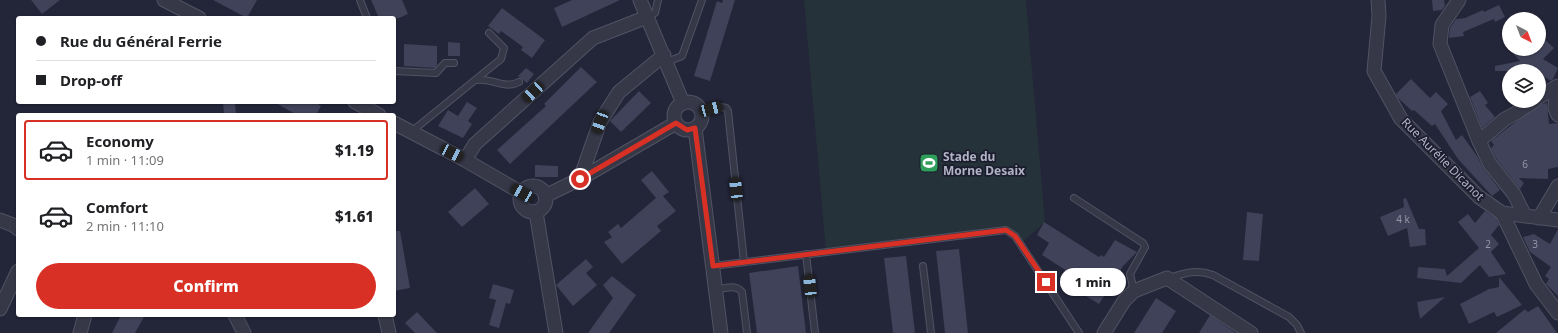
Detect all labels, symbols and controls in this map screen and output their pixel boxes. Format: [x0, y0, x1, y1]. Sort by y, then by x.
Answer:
north arrow [1502, 12, 1546, 56]
map controls [1502, 12, 1546, 108]
text: Rue du Général Ferrie [60, 31, 222, 51]
button: layers [1502, 64, 1546, 108]
text: Drop-off [60, 70, 122, 90]
car [520, 79, 546, 105]
car [698, 100, 724, 118]
car [590, 109, 610, 135]
street label: Rue Aurélie Dicanot [1398, 114, 1489, 205]
text: Economy [86, 131, 154, 151]
icon: car [38, 132, 74, 168]
text: $1.19 [335, 140, 374, 160]
car [439, 142, 465, 164]
place label: Stade du Morne Desaix [943, 148, 1025, 179]
text: 1 min · 11:09 [86, 151, 164, 169]
sports icon: Stade du Morne Desaix [918, 152, 940, 174]
house number: 6 [1522, 157, 1528, 171]
route start [571, 170, 589, 188]
car [729, 176, 743, 202]
car [509, 182, 535, 204]
text: Comfort [86, 197, 148, 217]
icon: car [38, 198, 74, 234]
text: $1.61 [335, 206, 374, 226]
house number: 4 k [1396, 212, 1410, 226]
text: 2 min · 11:10 [86, 217, 164, 235]
house number: 2 [1485, 237, 1491, 251]
house number: 3 [1532, 237, 1538, 251]
button: Confirm [36, 263, 376, 309]
callout: 1 min [1060, 268, 1126, 296]
car [803, 273, 817, 299]
route end [1037, 273, 1055, 291]
text: 1 min [1075, 273, 1111, 291]

